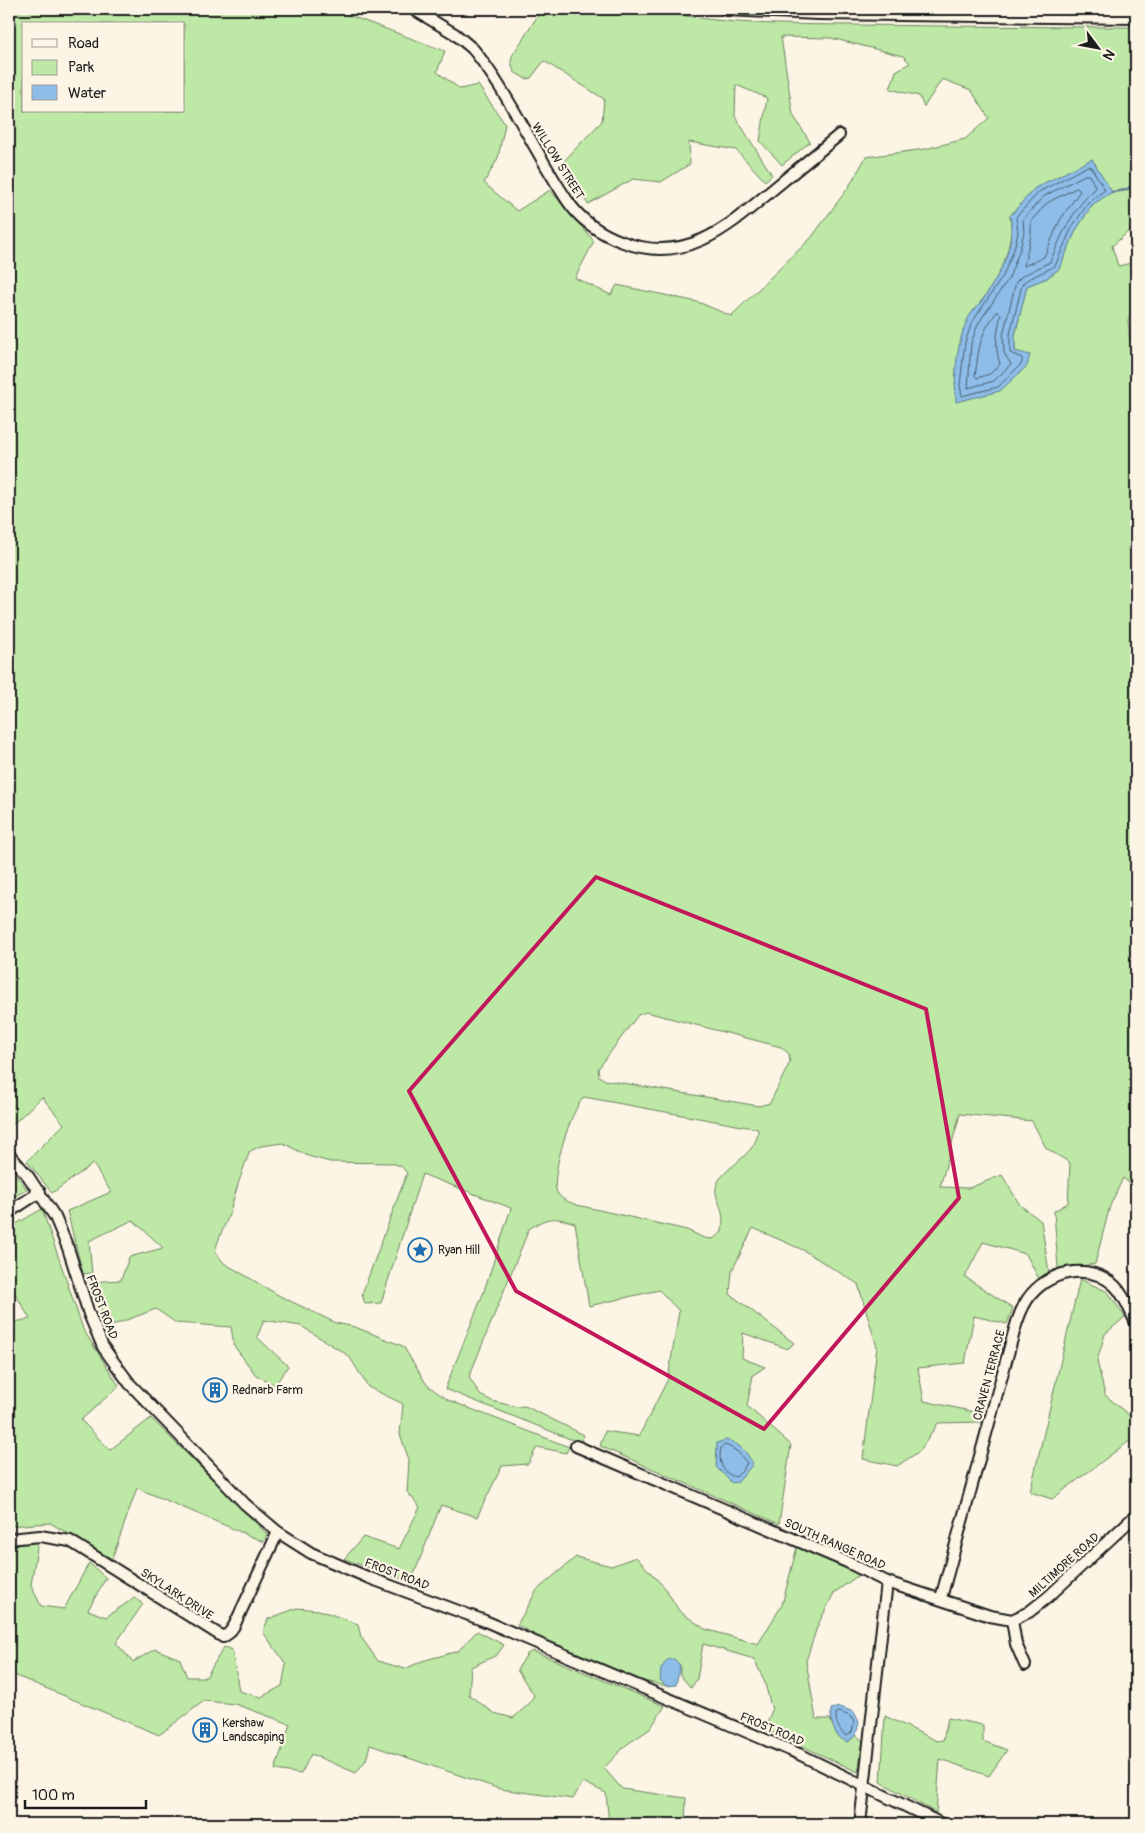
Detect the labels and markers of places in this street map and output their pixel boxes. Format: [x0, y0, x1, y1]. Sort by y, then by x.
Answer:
place icon: Ryan Hill [407, 1237, 433, 1263]
place label: Ryan Hill [438, 1243, 480, 1258]
building icon: Rednarb Farm [202, 1377, 228, 1403]
place label: Rednarb Farm [232, 1383, 303, 1398]
place label: Kershaw Landscaping [222, 1716, 284, 1745]
building icon: Kershaw Landscaping [192, 1717, 218, 1743]

